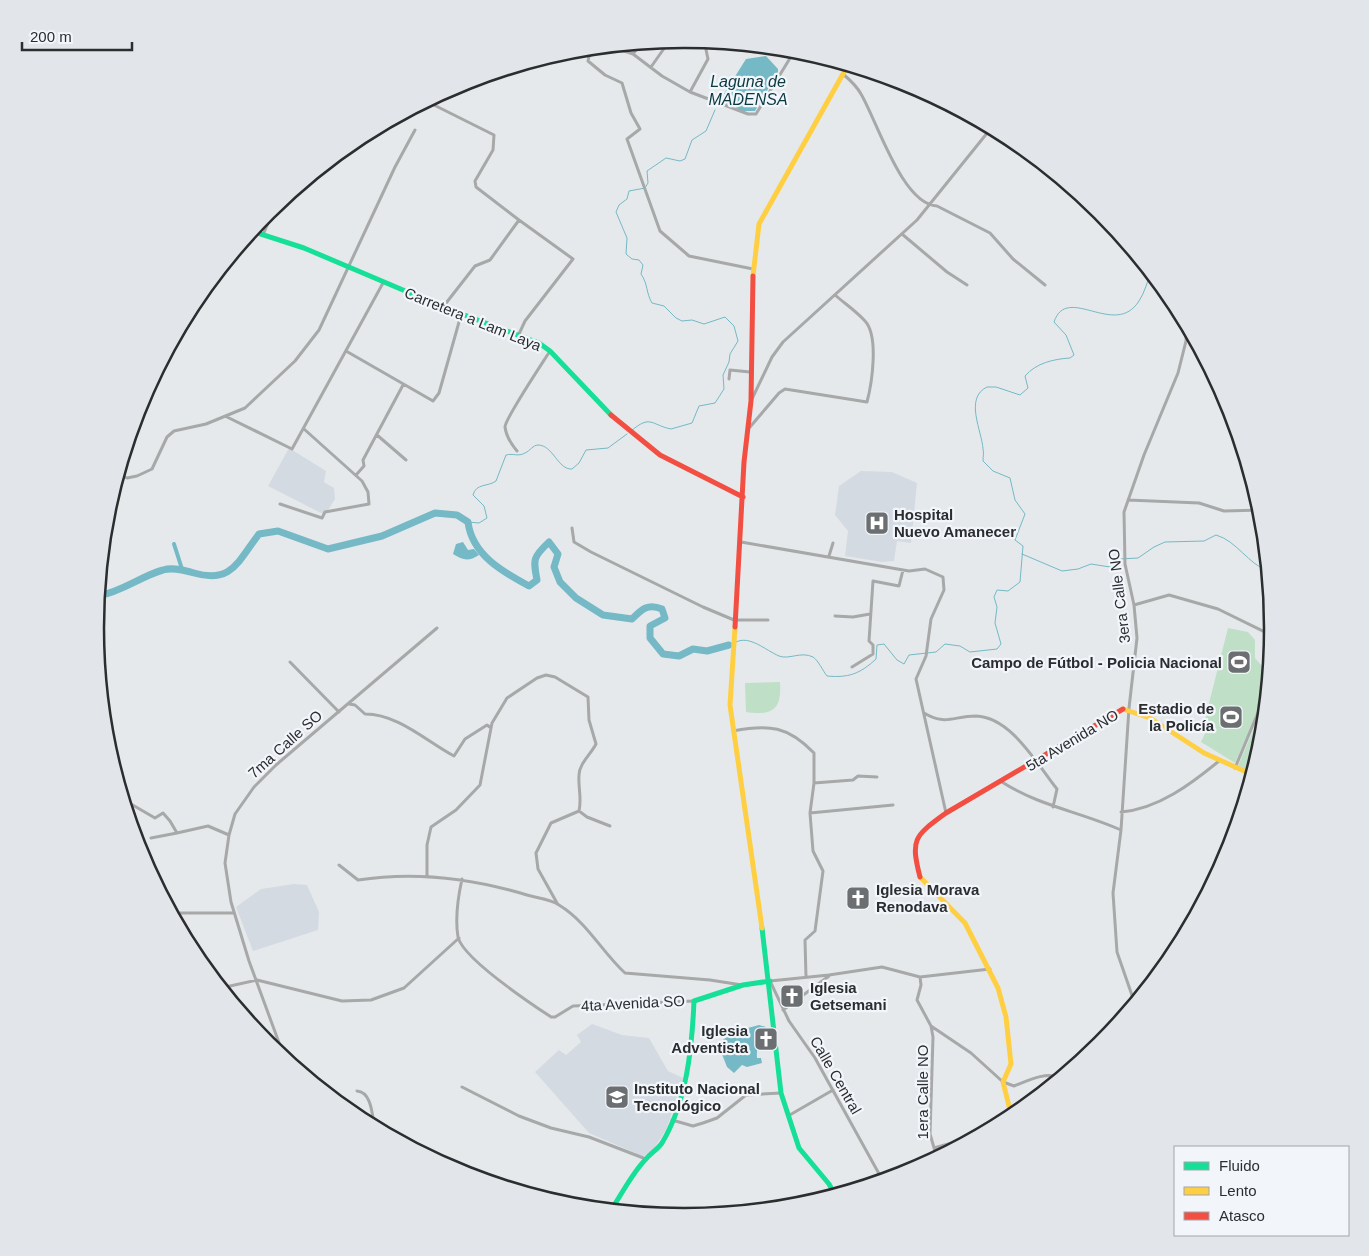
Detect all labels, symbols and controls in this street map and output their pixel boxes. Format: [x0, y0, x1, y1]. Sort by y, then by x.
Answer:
scale bar [22, 20, 132, 52]
text: 200 m [30, 28, 72, 45]
water label: Laguna de MADENSA [708, 73, 788, 108]
street label: Carretera a Lam Laya [402, 284, 544, 354]
place label: Hospital Nuevo Amanecer [894, 506, 1016, 540]
hospital icon: Hospital Nuevo Amanecer [864, 510, 890, 536]
street label: 3era Calle NO [1105, 548, 1133, 644]
sports icon: Campo de Fútbol - Policia Nacional [1226, 649, 1252, 675]
place label: Campo de Fútbol - Policia Nacional [971, 654, 1222, 671]
place label: Estadio de la Policía [1138, 700, 1215, 734]
sports icon: Estadio de la Policía [1218, 704, 1244, 730]
street label: 7ma Calle SO [245, 706, 325, 782]
street label: 5ta Avenida NO [1023, 706, 1121, 774]
place label: Iglesia Morava Renodava [876, 881, 980, 915]
church icon: Iglesia Morava Renodava [845, 885, 871, 911]
place label: Iglesia Getsemani [810, 979, 887, 1013]
church icon: Iglesia Getsemani [779, 983, 805, 1009]
street label: 4ta Avenida SO [581, 992, 685, 1014]
place label: Iglesia Adventista [671, 1022, 749, 1056]
church icon: Iglesia Adventista [753, 1026, 779, 1052]
street label: Calle Central [807, 1033, 865, 1117]
street label: 1era Calle NO [914, 1044, 931, 1140]
place label: Instituto Nacional Tecnológico [634, 1080, 760, 1114]
school or university icon: Instituto Nacional Tecnológico [604, 1084, 630, 1110]
legend [1174, 1146, 1349, 1236]
text: Fluido [1219, 1157, 1260, 1174]
text: Lento [1219, 1182, 1257, 1199]
text: Atasco [1219, 1207, 1265, 1224]

